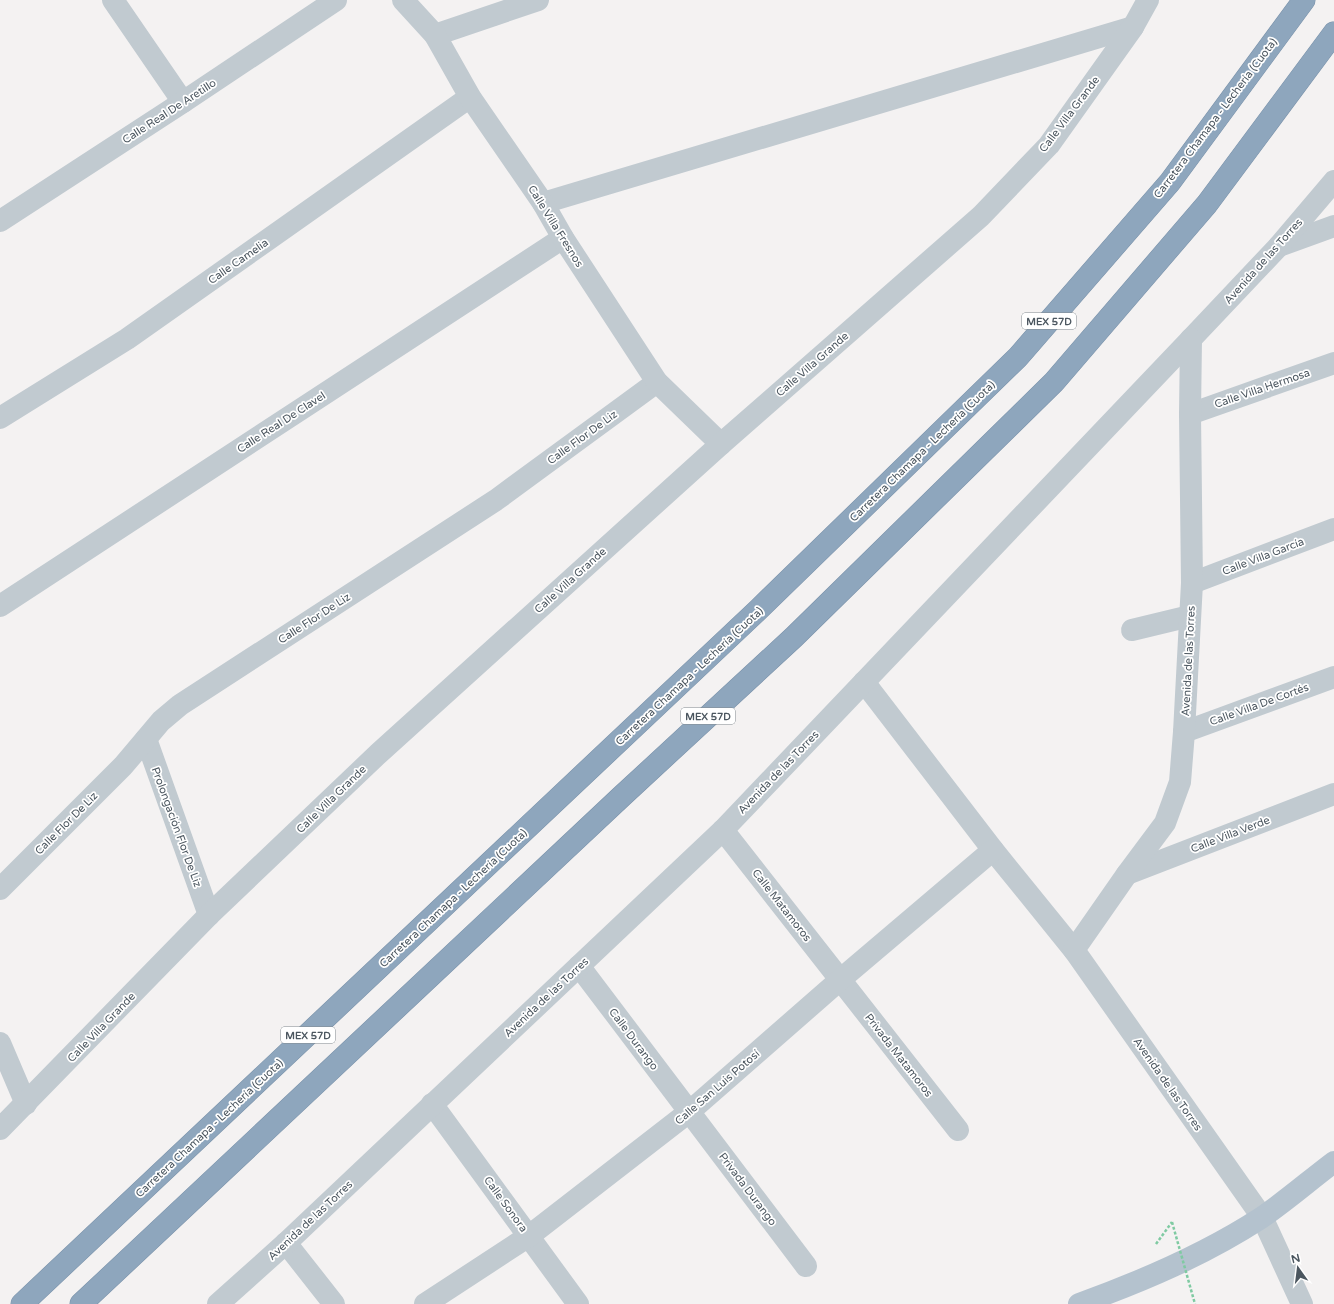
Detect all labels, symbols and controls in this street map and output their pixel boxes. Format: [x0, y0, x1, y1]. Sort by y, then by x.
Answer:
street label: Carretera Chamapa - Lechería (Cuota) [1151, 36, 1280, 201]
street label: Calle Villa Grande [1037, 74, 1102, 155]
street label: Calle Real De Aretillo [120, 76, 219, 147]
street label: Calle Villa Fresnos [525, 183, 586, 269]
street label: Avenida de las Torres [1221, 216, 1305, 307]
street label: Calle Camelia [206, 236, 271, 287]
road number: MEX 57D [1022, 313, 1076, 329]
street label: Calle Villa Grande [773, 329, 851, 399]
street label: Calle Villa Hermosa [1213, 366, 1312, 411]
street label: Carretera Chamapa - Lechería (Cuota) [847, 378, 998, 524]
street label: Calle Real De Clavel [235, 389, 328, 456]
street label: Calle Flor De Liz [545, 407, 620, 467]
street label: Calle Villa García [1220, 535, 1306, 578]
street label: Calle Villa Grande [532, 545, 609, 616]
street label: Calle Flor De Liz [276, 590, 353, 647]
street label: Carretera Chamapa - Lechería (Cuota) [613, 604, 766, 748]
street label: Avenida de las Torres [1179, 605, 1198, 717]
street label: Calle Villa De Cortés [1208, 681, 1310, 728]
road number: MEX 57D [681, 708, 735, 724]
street label: Avenida de las Torres [735, 728, 822, 817]
street label: Calle Villa Grande [294, 763, 369, 836]
street label: Prolongación Flor De Liz [149, 765, 205, 890]
street label: Calle Flor De Liz [32, 789, 101, 857]
street label: Calle Villa Verde [1189, 813, 1272, 856]
street label: Carretera Chamapa - Lechería (Cuota) [377, 826, 530, 970]
street label: Calle Matamoros [749, 867, 814, 944]
street label: Avenida de las Torres [501, 955, 591, 1040]
street label: Calle Villa Grande [65, 990, 138, 1065]
street label: Calle Durango [606, 1006, 661, 1073]
street label: Privada Matamoros [862, 1011, 935, 1100]
road number: MEX 57D [281, 1027, 335, 1043]
street label: Avenida de las Torres [1131, 1035, 1205, 1133]
street label: Calle San Luis Potosí [672, 1047, 762, 1128]
street label: Carretera Chamapa - Lechería (Cuota) [133, 1056, 286, 1200]
street label: Privada Durango [716, 1150, 779, 1229]
street label: Calle Sonora [481, 1174, 530, 1235]
street label: Avenida de las Torres [265, 1178, 355, 1263]
north arrow [1278, 1248, 1318, 1288]
text: N [1290, 1251, 1302, 1266]

